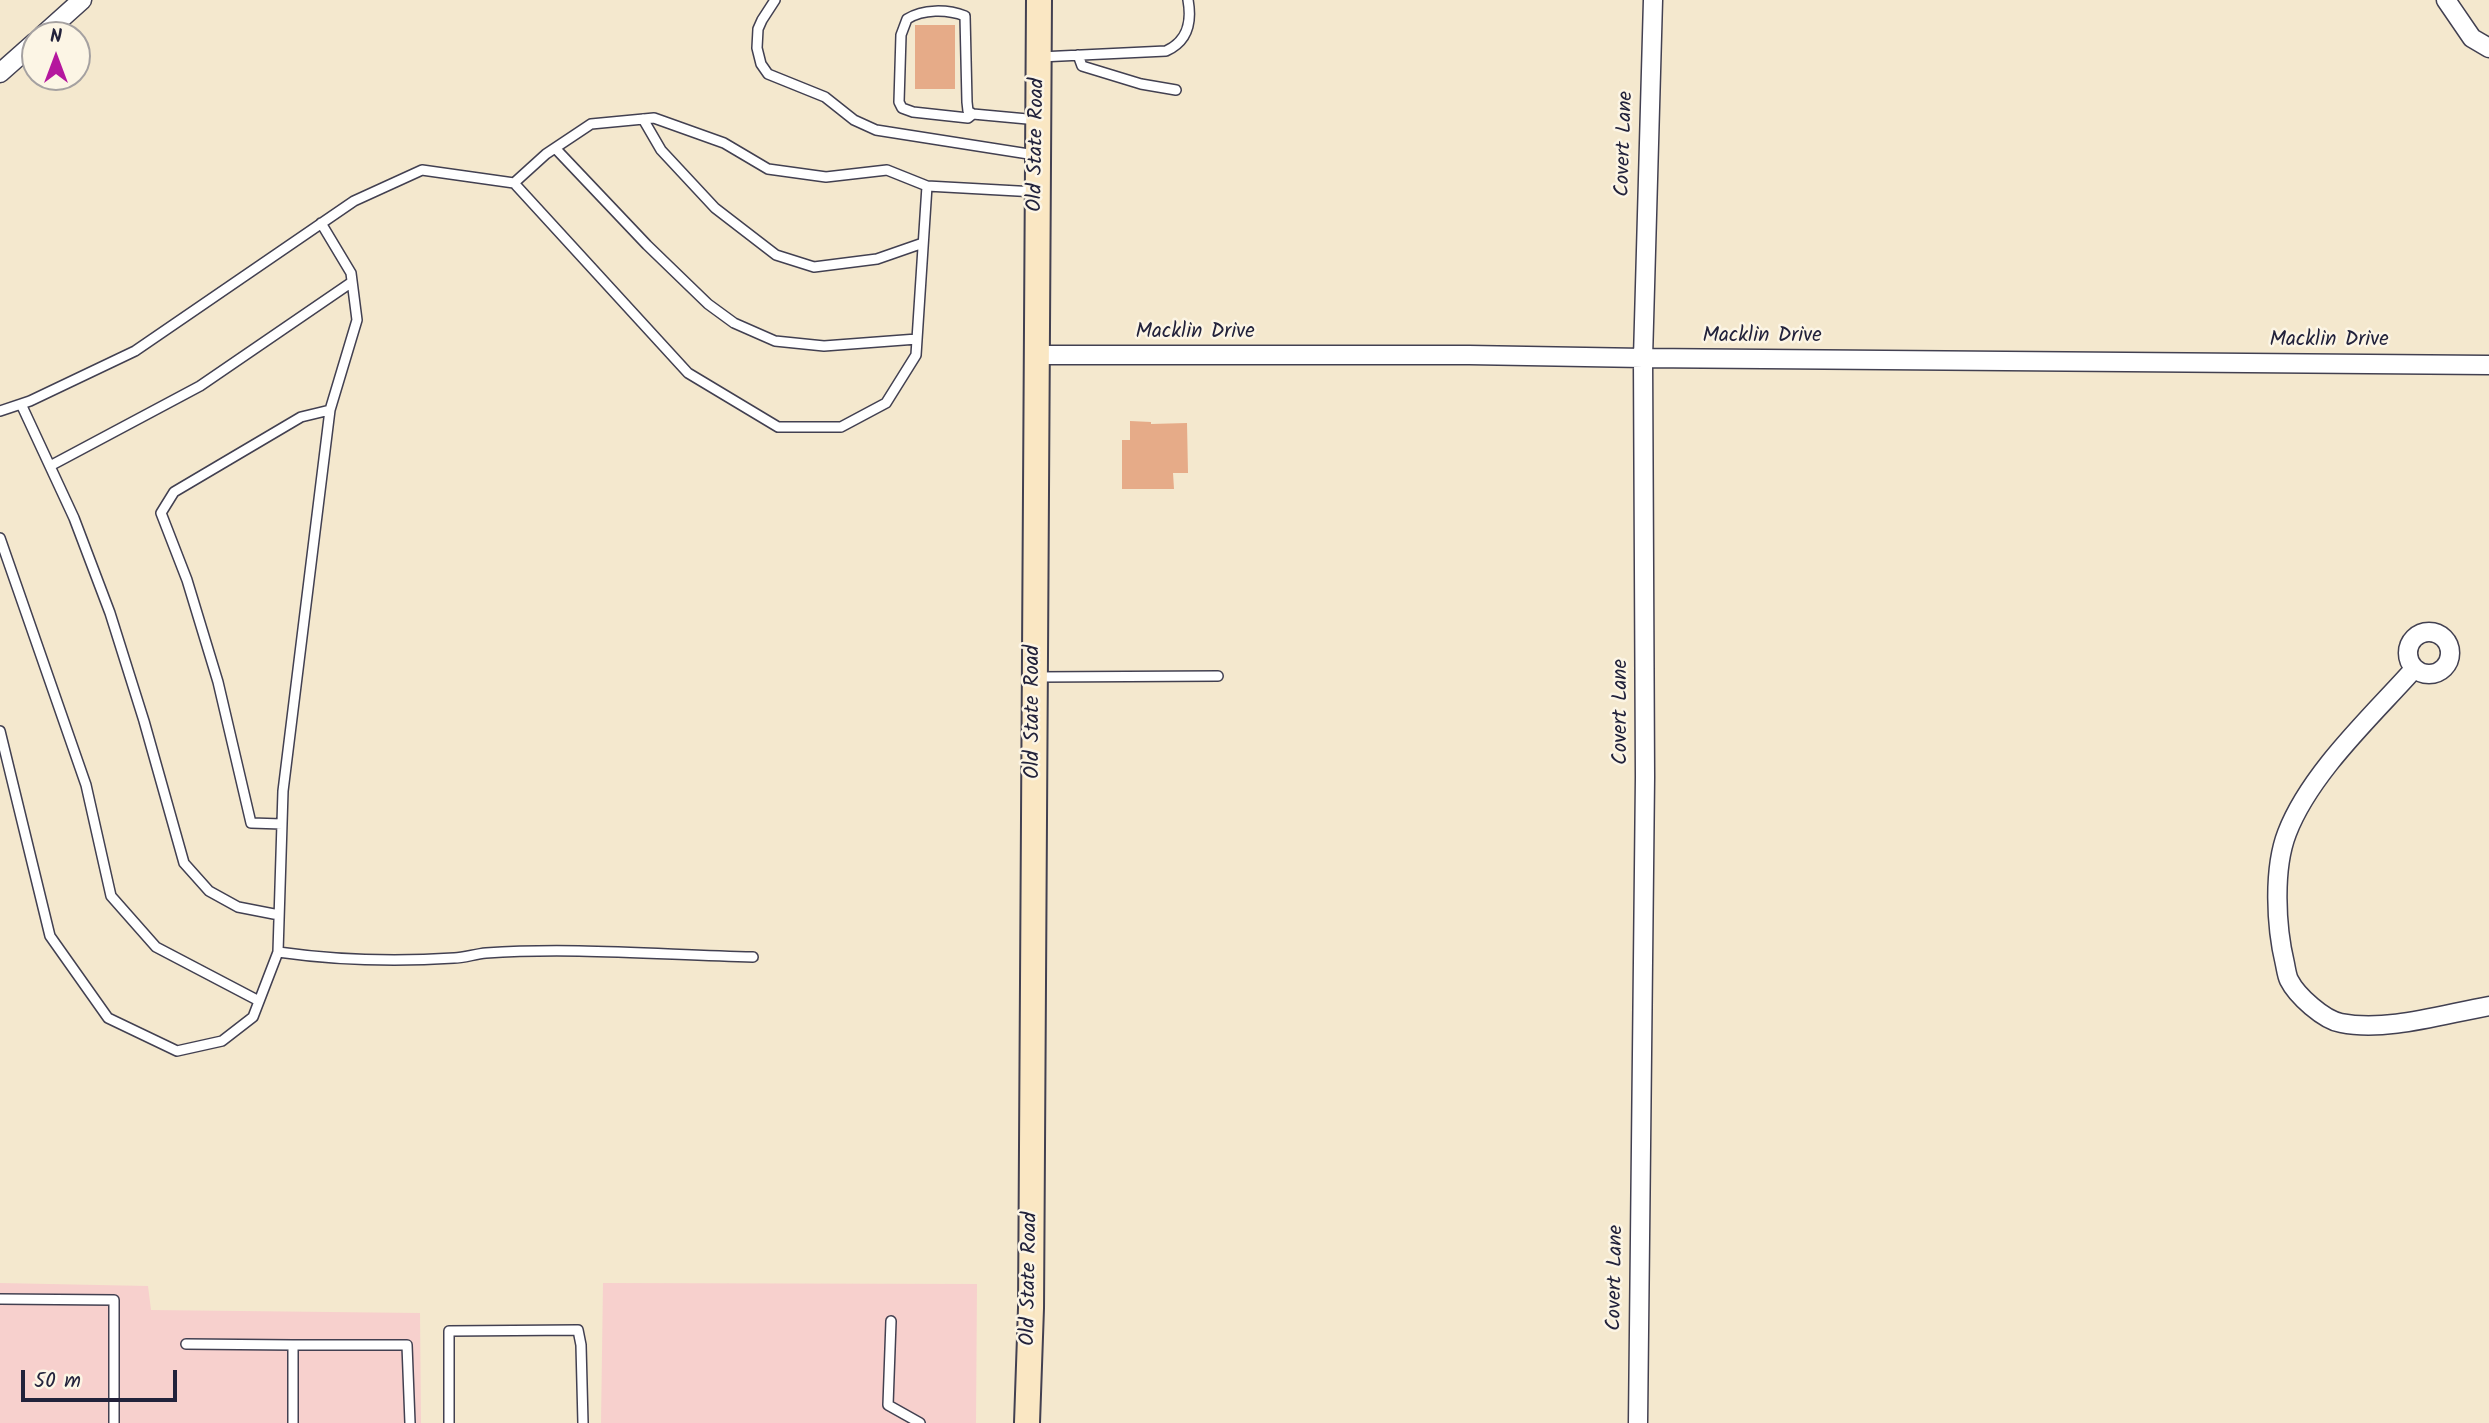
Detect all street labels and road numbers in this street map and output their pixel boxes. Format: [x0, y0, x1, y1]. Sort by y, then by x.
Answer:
street label: Old State Road [1024, 78, 1052, 212]
street label: Covert Lane [1612, 91, 1640, 197]
street label: Macklin Drive [1135, 320, 1255, 346]
street label: Macklin Drive [1702, 324, 1822, 350]
street label: Macklin Drive [2269, 328, 2389, 354]
street label: Old State Road [1021, 645, 1047, 779]
street label: Covert Lane [1609, 659, 1635, 765]
street label: Old State Road [1017, 1212, 1045, 1346]
street label: Covert Lane [1603, 1225, 1631, 1331]

